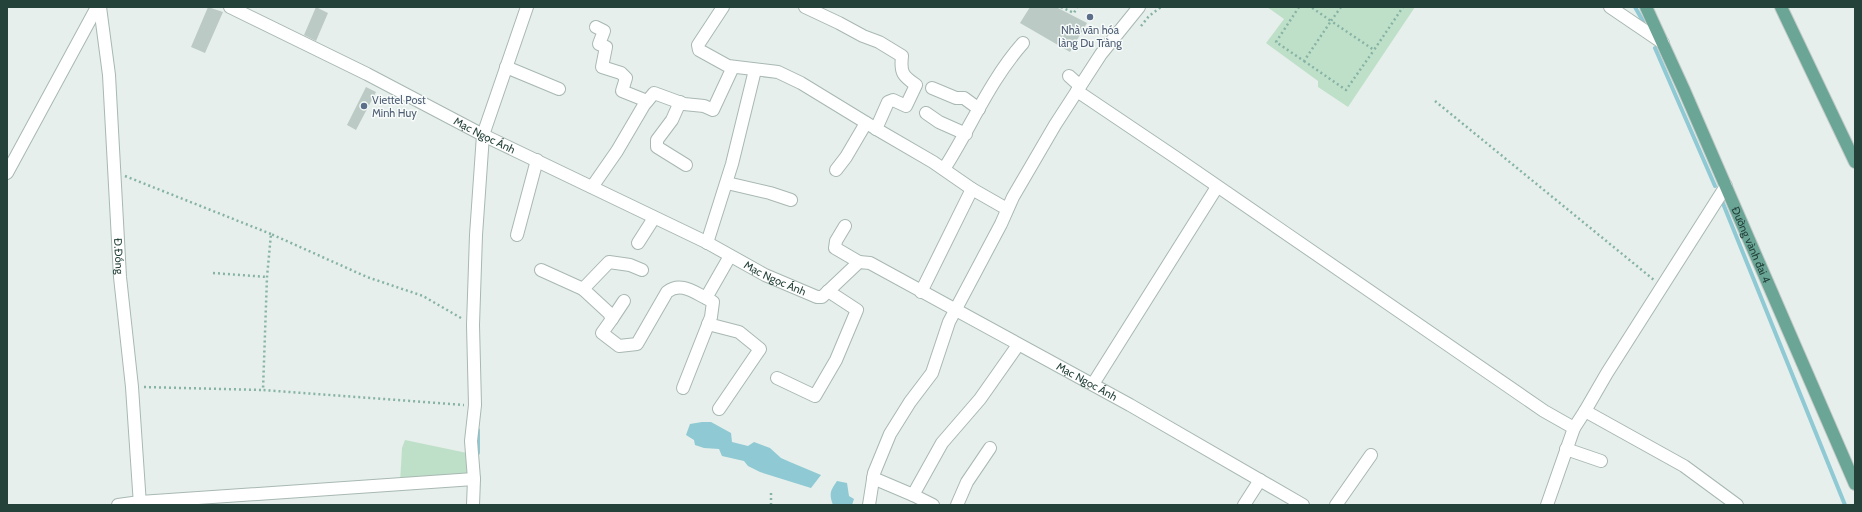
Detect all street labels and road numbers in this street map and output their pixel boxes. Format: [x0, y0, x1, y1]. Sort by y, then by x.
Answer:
street label: Mạc Ngọc Ánh [451, 114, 518, 156]
street label: Đường vành đai 4 [1728, 204, 1774, 286]
street label: Đ.Đồng [111, 238, 127, 275]
street label: Mạc Ngọc Ánh [741, 258, 808, 299]
street label: Mạc Ngọc Ánh [1054, 359, 1120, 404]

